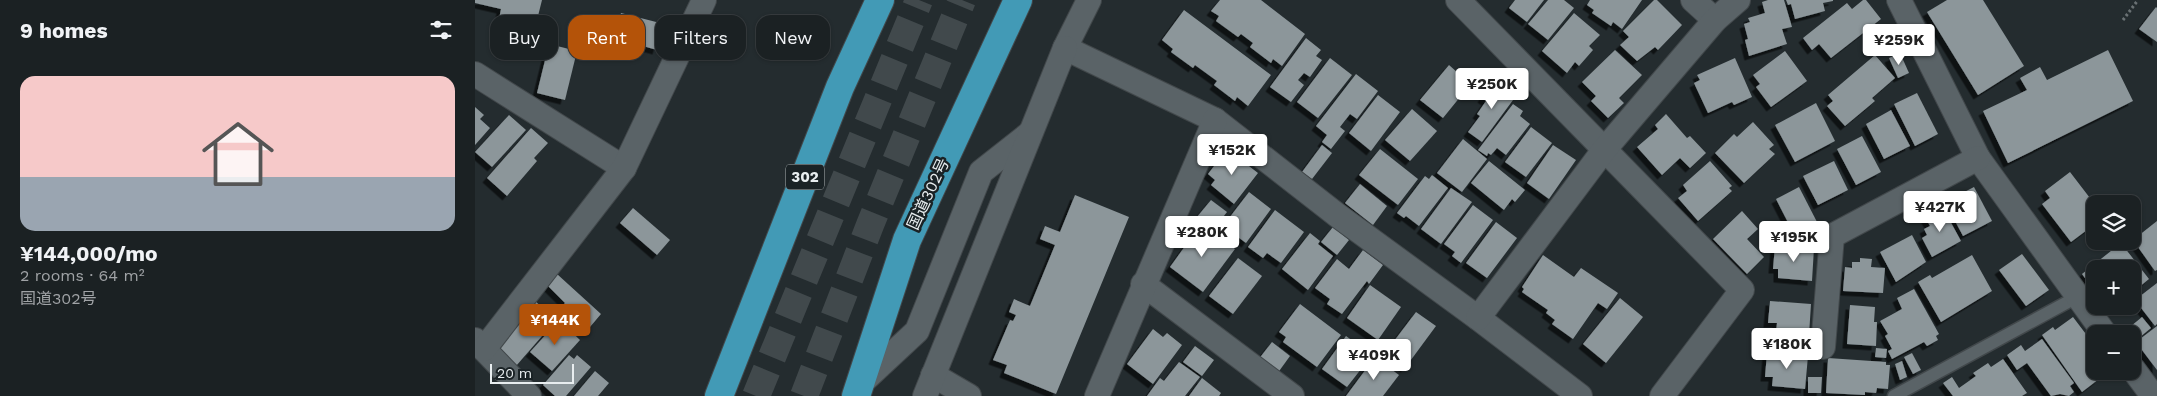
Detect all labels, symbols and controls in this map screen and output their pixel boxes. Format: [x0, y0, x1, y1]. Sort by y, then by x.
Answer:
chip: Buy [490, 15, 558, 60]
chip: Rent [568, 15, 645, 60]
chip: Filters [655, 15, 746, 60]
chip: New [756, 15, 830, 60]
icon: filters [427, 16, 455, 44]
text: 9 homes [20, 18, 108, 43]
pin: ¥259K [1864, 23, 1934, 66]
text: ¥259K [1874, 30, 1924, 49]
pin: ¥250K [1457, 68, 1527, 110]
text: ¥250K [1467, 74, 1517, 93]
icon: home [193, 109, 283, 199]
pin: ¥152K [1197, 134, 1267, 176]
text: ¥152K [1208, 140, 1256, 159]
street label: 国道302号 [903, 155, 953, 233]
road number: 302 [786, 164, 824, 190]
pin: ¥427K [1905, 190, 1975, 233]
map controls [2086, 195, 2141, 380]
button: layers [2086, 195, 2141, 250]
text: ¥427K [1915, 197, 1965, 216]
pin: ¥280K [1167, 216, 1237, 258]
pin: ¥195K [1759, 220, 1829, 263]
text: ¥280K [1176, 222, 1228, 241]
text: ¥195K [1770, 227, 1818, 246]
text: ¥144,000/mo [20, 241, 158, 266]
button: + [2086, 260, 2141, 315]
text: 2 rooms · 64 m² [20, 266, 145, 285]
text: 国道302号 [20, 289, 97, 308]
pin: ¥144K [520, 304, 590, 346]
text: ¥144K [530, 310, 580, 329]
button: − [2086, 325, 2141, 380]
pin: ¥180K [1752, 328, 1822, 370]
text: ¥180K [1763, 334, 1811, 353]
pin: ¥409K [1339, 338, 1409, 381]
text: ¥409K [1348, 345, 1400, 364]
scale bar [490, 361, 574, 384]
text: 20 m [497, 365, 532, 381]

